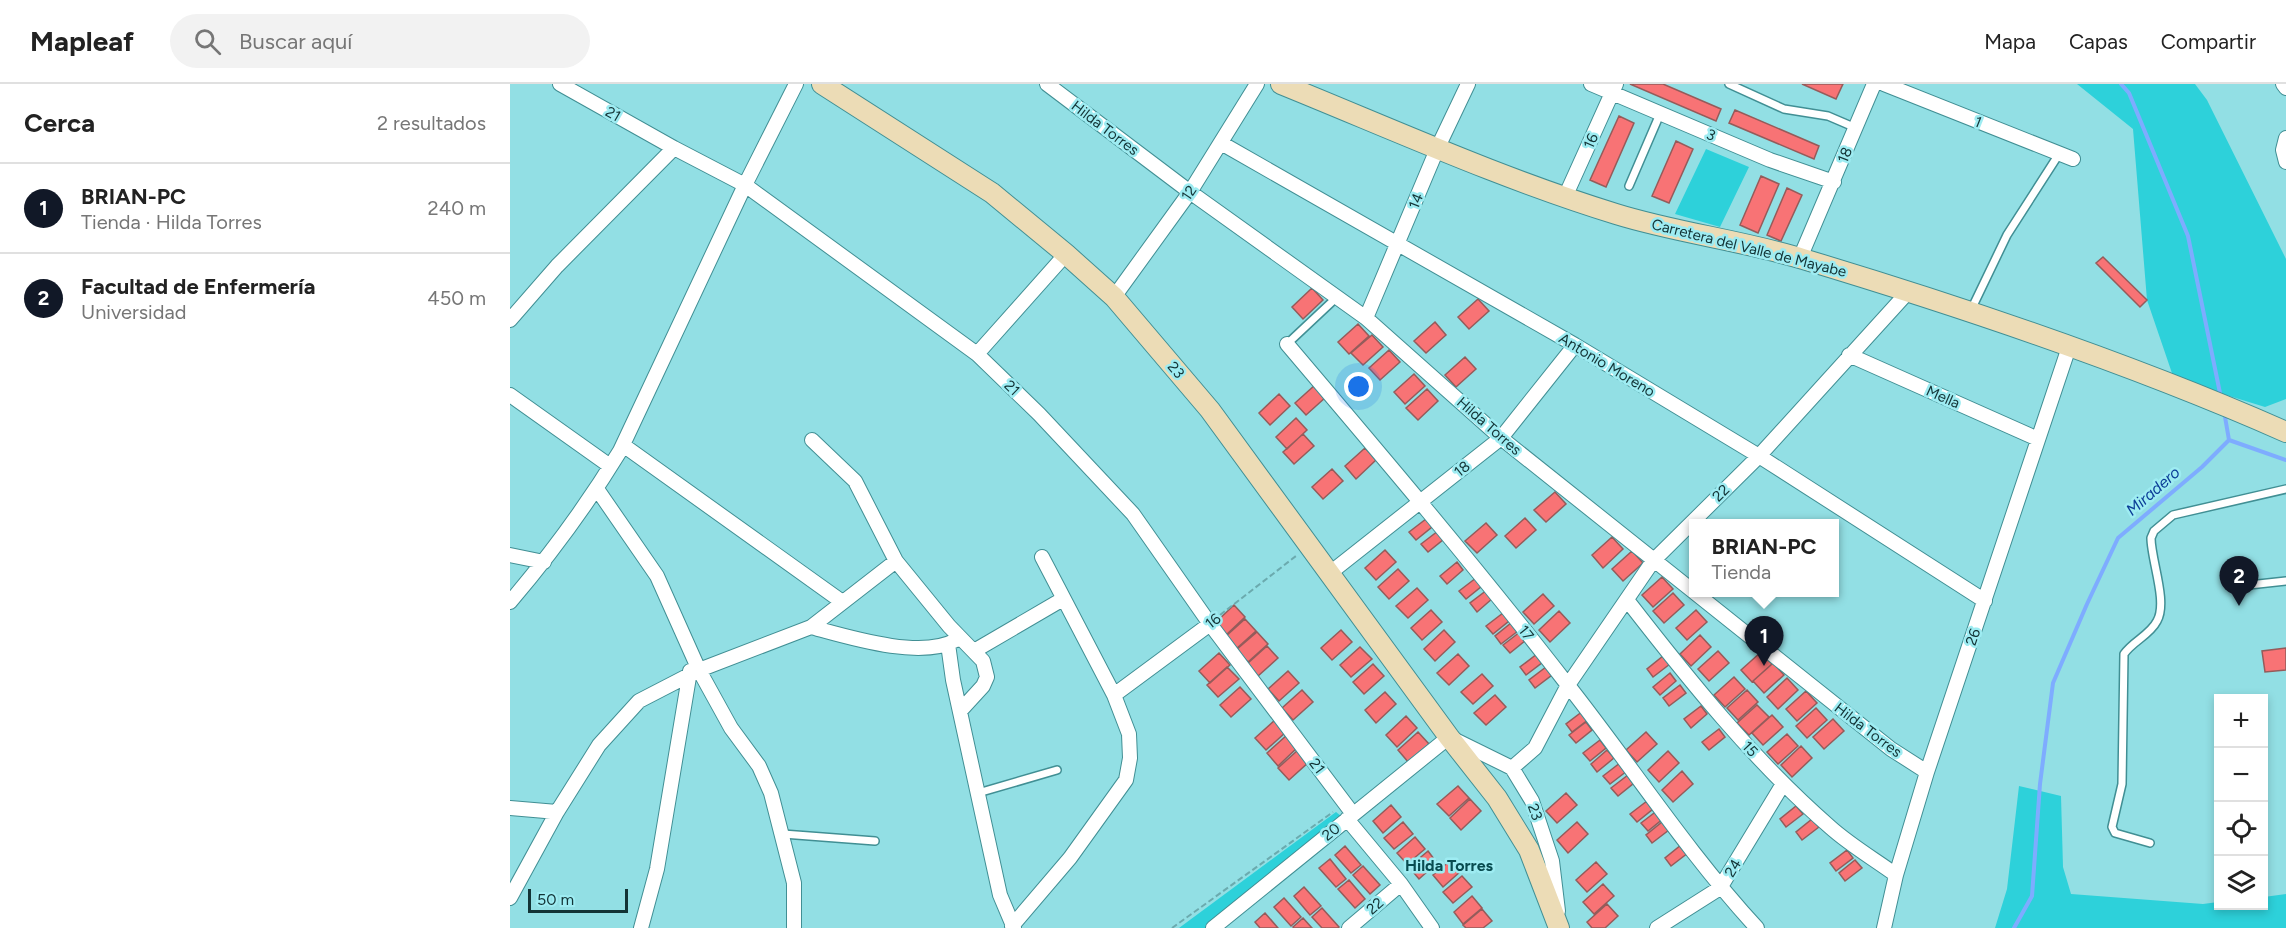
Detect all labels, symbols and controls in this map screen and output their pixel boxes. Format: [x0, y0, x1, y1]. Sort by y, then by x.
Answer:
search box [170, 14, 590, 68]
text: Mapleaf [30, 24, 134, 58]
icon: search [191, 25, 224, 58]
text: Buscar aquí [239, 28, 352, 55]
text: Mapa [1984, 29, 2036, 54]
text: Capas [2069, 29, 2128, 54]
text: Compartir [2161, 29, 2256, 54]
street label: Hilda Torres [1068, 97, 1142, 159]
street label: 21 [602, 103, 624, 125]
text: Cerca [24, 107, 95, 139]
text: 2 resultados [377, 111, 486, 135]
street label: 1 [1972, 112, 1984, 132]
street label: 3 [1704, 125, 1718, 145]
street label: 16 [1580, 130, 1602, 151]
street label: 18 [1834, 144, 1856, 166]
street label: 12 [1177, 182, 1201, 204]
text: BRIAN-PC [81, 183, 186, 210]
street label: 14 [1405, 190, 1427, 212]
text: 1 [39, 196, 48, 220]
text: 240 m [428, 196, 486, 220]
text: Tienda · Hilda Torres [81, 210, 262, 234]
street label: Carretera del Valle de Mayabe [1650, 215, 1848, 281]
text: Facultad de Enfermería [81, 273, 315, 300]
text: 2 [38, 286, 49, 310]
text: 450 m [427, 286, 486, 310]
text: Universidad [81, 300, 186, 324]
street label: Antonio Moreno [1556, 329, 1659, 401]
street label: 23 [1164, 358, 1188, 382]
your location [1344, 372, 1373, 401]
street label: 21 [1000, 376, 1024, 400]
street label: Mella [1923, 382, 1963, 412]
street label: Hilda Torres [1453, 393, 1525, 459]
street label: 18 [1450, 457, 1474, 481]
water label: Miradero [2122, 463, 2184, 519]
street label: 22 [1709, 481, 1733, 505]
popup [1689, 519, 1839, 597]
text: BRIAN-PC [1712, 533, 1816, 560]
pin: 2 [2220, 556, 2258, 606]
text: Tienda [1712, 560, 1771, 584]
street label: 16 [1202, 609, 1225, 633]
pin: 1 [1744, 616, 1784, 666]
street label: 17 [1515, 622, 1537, 644]
street label: 26 [1962, 626, 1984, 648]
map controls [2214, 694, 2268, 910]
button: + [2214, 694, 2268, 748]
street label: Hilda Torres [1831, 699, 1905, 761]
street label: 15 [1738, 737, 1762, 761]
button: − [2214, 748, 2268, 802]
street label: 21 [1305, 755, 1329, 777]
street label: 23 [1524, 801, 1546, 823]
button: locate [2214, 802, 2268, 856]
street label: 20 [1318, 819, 1344, 845]
district label: Hilda Torres [1405, 856, 1494, 875]
street label: 24 [1721, 856, 1745, 880]
button: layers [2214, 856, 2268, 910]
scale bar [528, 886, 628, 914]
text: 50 m [537, 890, 574, 909]
street label: 22 [1363, 894, 1387, 918]

